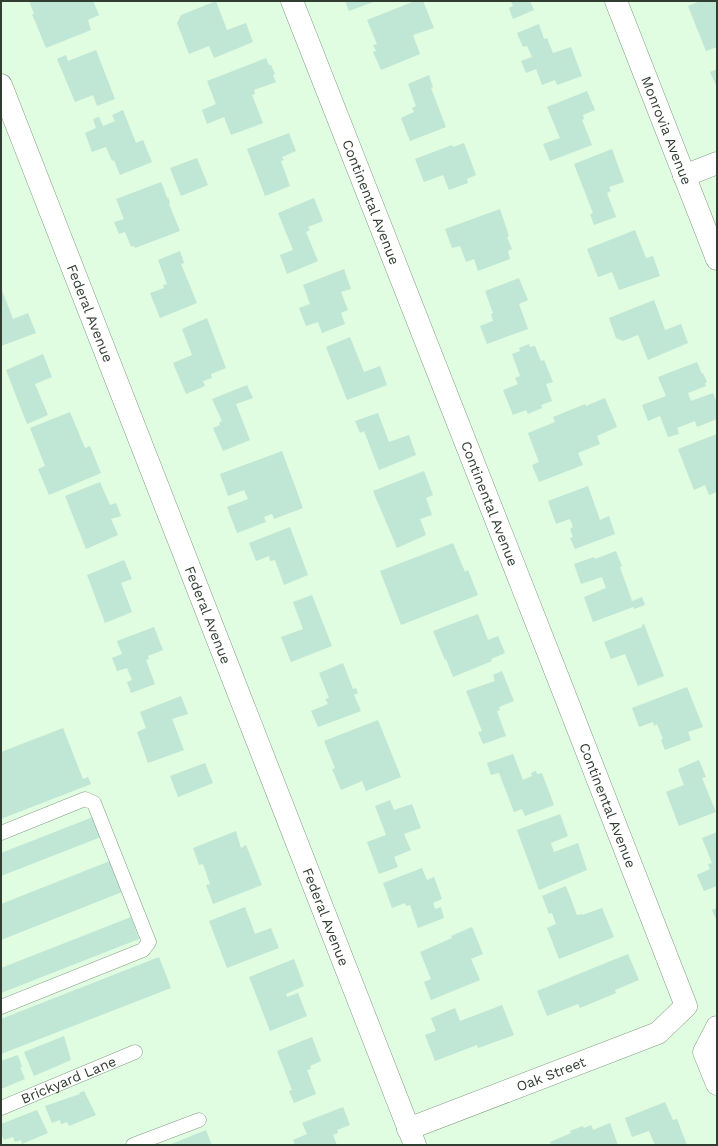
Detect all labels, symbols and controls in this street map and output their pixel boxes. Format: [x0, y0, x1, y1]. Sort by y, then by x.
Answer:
street label: Monrovia Avenue [638, 74, 695, 187]
street label: Continental Avenue [339, 137, 403, 267]
street label: Federal Avenue [64, 262, 116, 364]
street label: Continental Avenue [458, 439, 521, 568]
street label: Federal Avenue [182, 564, 234, 666]
street label: Continental Avenue [576, 740, 639, 870]
street label: Federal Avenue [300, 866, 352, 968]
street label: Brickyard Lane [18, 1053, 118, 1107]
street label: Oak Street [514, 1053, 588, 1095]

